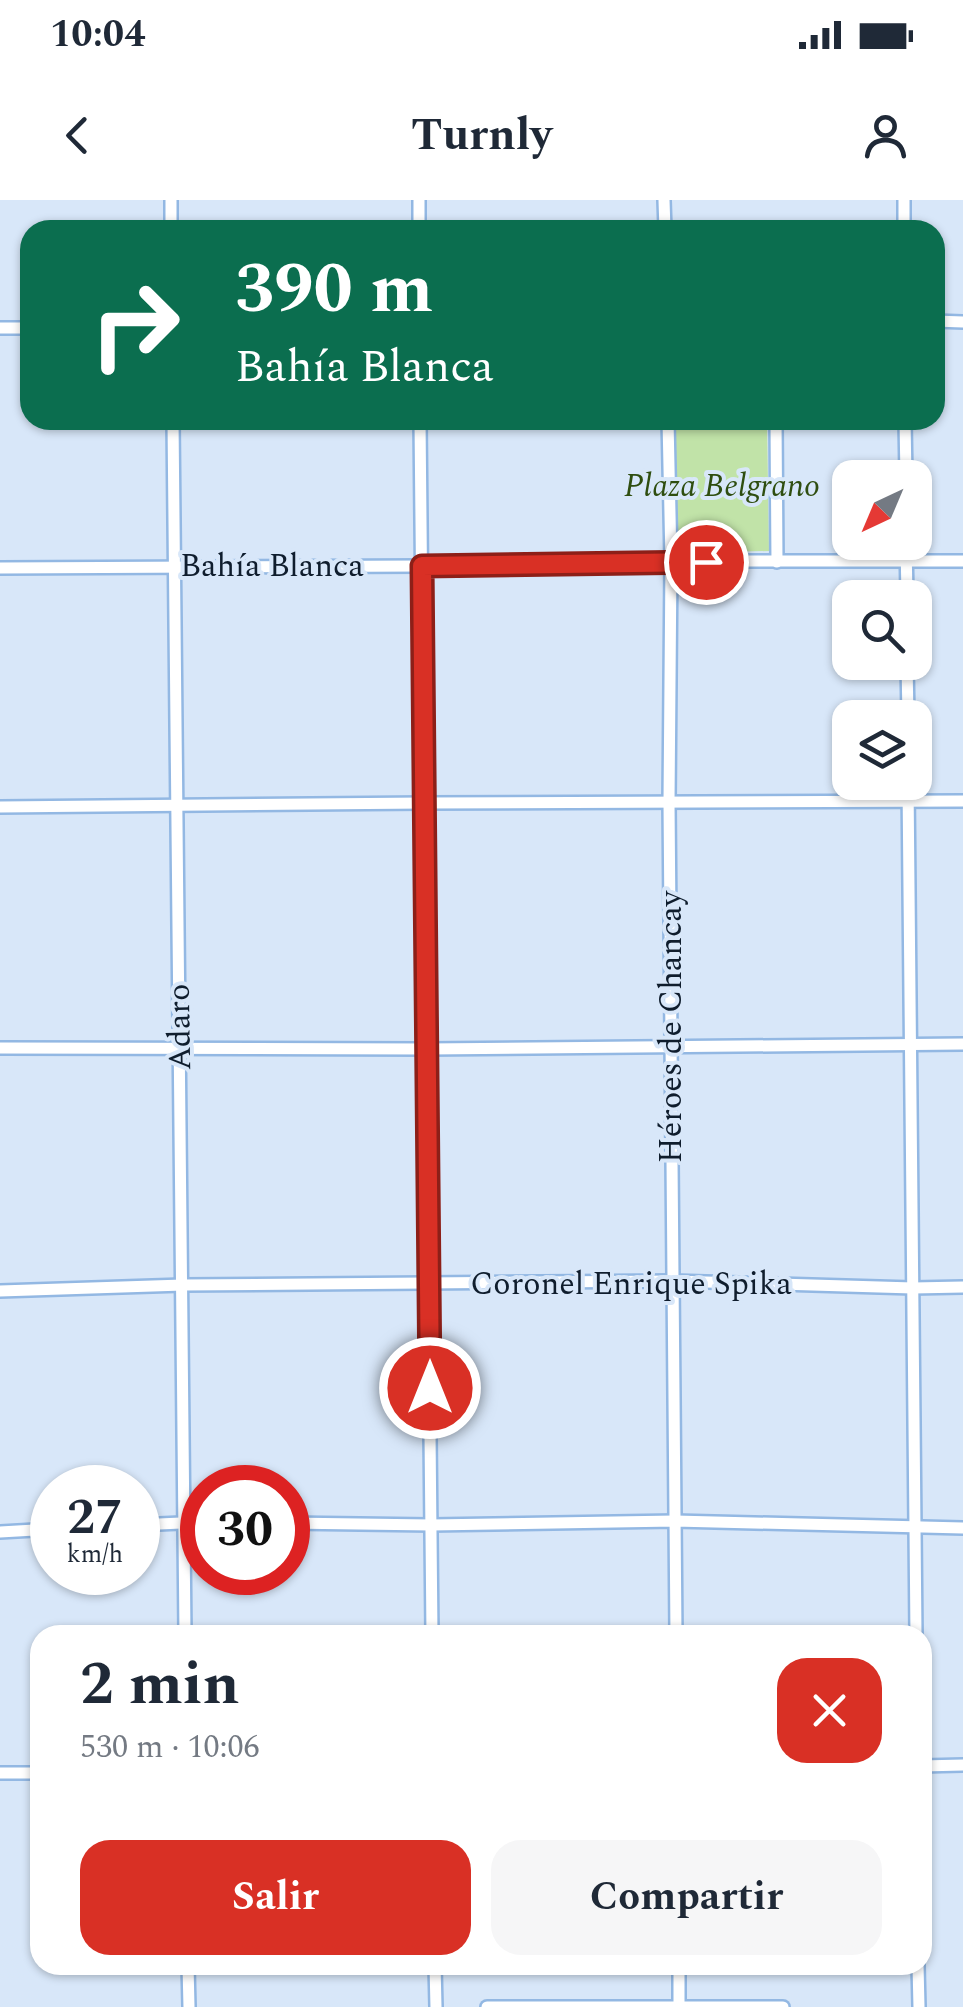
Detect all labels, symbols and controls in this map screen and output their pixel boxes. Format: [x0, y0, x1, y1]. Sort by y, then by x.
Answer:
text: 10:04 [50, 6, 145, 64]
text: Turnly [411, 101, 552, 170]
icon: back [50, 108, 105, 163]
icon: person [858, 108, 913, 163]
text: 390 m [235, 237, 433, 343]
icon: right [70, 260, 200, 390]
text: Bahía Blanca [235, 333, 494, 402]
north arrow [832, 460, 932, 560]
map controls [832, 460, 932, 800]
park label: Plaza Belgrano [624, 462, 820, 511]
pin [664, 520, 749, 605]
icon: arrive [679, 535, 734, 590]
street label: Bahía Blanca [180, 542, 364, 591]
button: search [832, 580, 932, 680]
button: layers [832, 700, 932, 800]
street label: Héroes de Chancay [647, 889, 696, 1163]
street label: Adaro [155, 983, 205, 1071]
street label: Coronel Enrique Spika [470, 1260, 792, 1309]
position arrow [378, 1336, 482, 1440]
speed limit sign: 30 [180, 1465, 310, 1595]
text: 27 [67, 1480, 123, 1556]
text: km/h [67, 1536, 123, 1574]
text: 2 min [80, 1639, 240, 1731]
button: close [777, 1658, 882, 1763]
text: 530 m · 10:06 [80, 1723, 260, 1772]
button: Salir [80, 1840, 471, 1955]
button: Compartir [491, 1840, 882, 1955]

